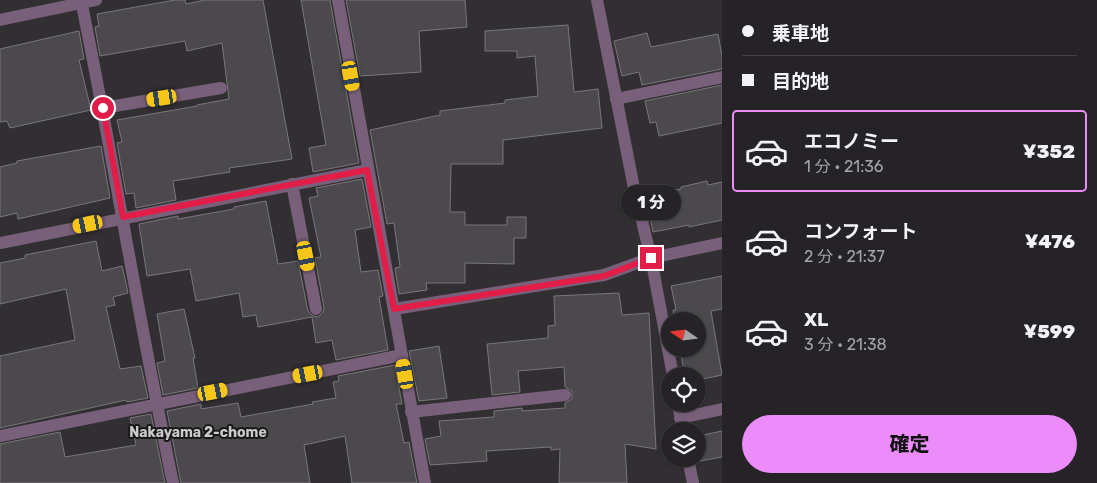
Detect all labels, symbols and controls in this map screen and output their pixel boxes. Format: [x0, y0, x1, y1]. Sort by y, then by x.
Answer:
text: 乗車地 [772, 22, 829, 45]
car [341, 60, 360, 92]
text: 目的地 [772, 70, 829, 93]
car [146, 88, 177, 108]
route start [92, 97, 114, 119]
icon: car [744, 129, 789, 174]
text: エコノミー [804, 130, 899, 153]
text: ¥352 [1023, 140, 1075, 163]
text: 1 分 · 21:36 [804, 157, 884, 176]
callout: 1 分 [621, 186, 681, 220]
text: 1 分 [637, 193, 665, 212]
car [71, 214, 104, 234]
icon: car [744, 219, 789, 264]
text: コンフォート [804, 220, 917, 243]
text: ¥476 [1025, 230, 1075, 253]
car [295, 240, 316, 272]
route end [640, 247, 662, 269]
text: 2 分 · 21:37 [804, 247, 885, 266]
text: XL [804, 308, 828, 331]
icon: car [744, 309, 789, 354]
north arrow [661, 312, 706, 358]
map controls [661, 312, 706, 467]
text: ¥599 [1023, 320, 1075, 343]
text: 3 分 · 21:38 [804, 335, 887, 354]
car [395, 358, 414, 390]
car [291, 364, 324, 384]
button: locate [661, 367, 706, 412]
car [196, 382, 229, 402]
button: 確定 [742, 415, 1077, 473]
button: layers [661, 422, 706, 467]
district label: Nakayama 2-chome [129, 424, 267, 441]

